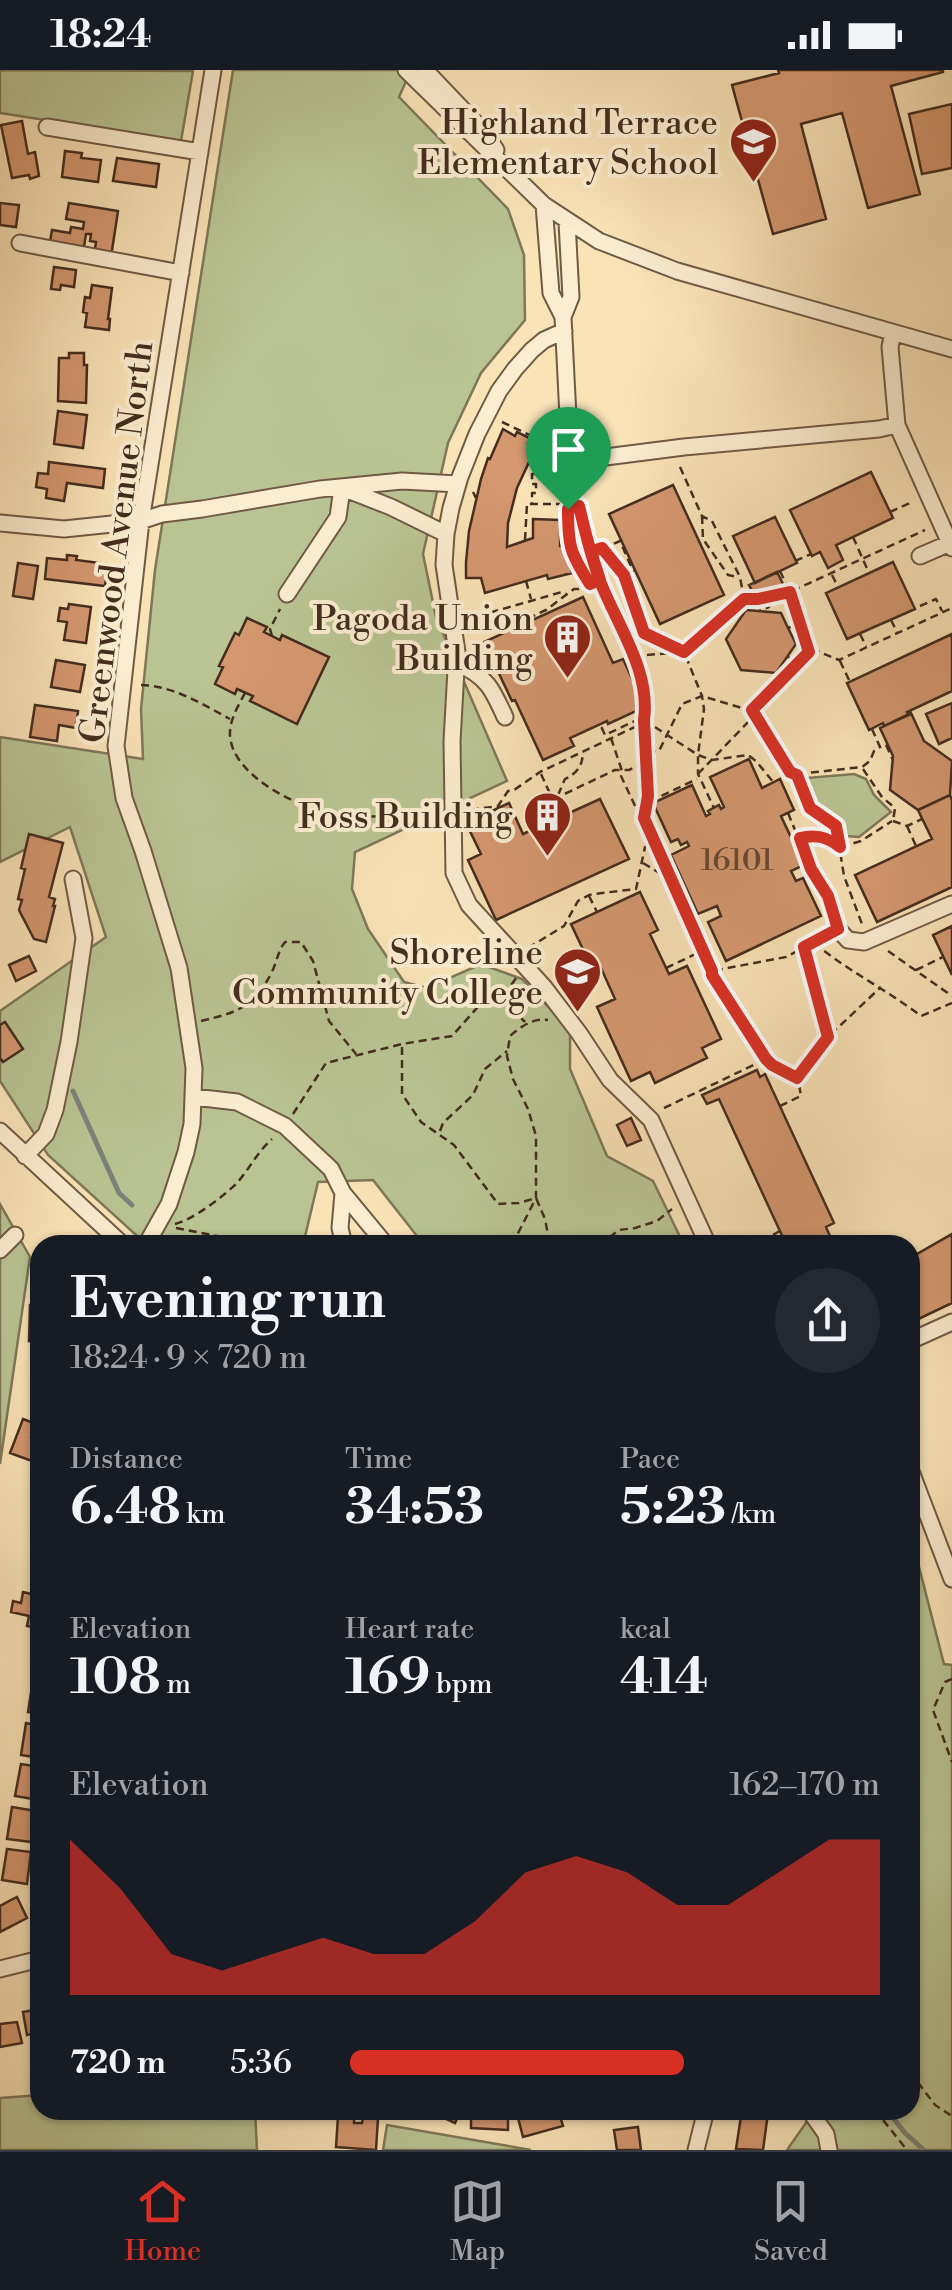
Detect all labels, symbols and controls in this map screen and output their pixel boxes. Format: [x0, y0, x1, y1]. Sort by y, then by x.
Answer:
text: 18:24 [50, 12, 152, 59]
place label: Highland Terrace Elementary School [417, 102, 718, 185]
school or university icon: Highland Terrace Elementary School [727, 116, 779, 184]
street label: Greenwood Avenue North [71, 339, 164, 746]
pin [526, 407, 611, 510]
icon: arrive [541, 422, 596, 477]
place label: Pagoda Union Building [313, 598, 533, 681]
building icon: Pagoda Union Building [542, 612, 594, 680]
building icon: Foss Building [522, 790, 574, 858]
place label: Foss Building [298, 796, 513, 839]
house number: 16101 [700, 842, 774, 880]
place label: Shoreline Community College [232, 932, 543, 1015]
school or university icon: Shoreline Community College [552, 946, 604, 1014]
text: Evening run [70, 1266, 386, 1335]
button: share [775, 1268, 880, 1373]
text: 18:24 · 9 × 720 m [70, 1338, 307, 1378]
text: Distance [70, 1442, 183, 1477]
text: Time [345, 1442, 412, 1477]
text: Pace [620, 1442, 680, 1477]
text: 6.48 [70, 1477, 181, 1539]
text: 34:53 [345, 1477, 484, 1539]
text: 5:23 [620, 1477, 726, 1539]
text: km [181, 1497, 225, 1532]
text: /km [726, 1497, 776, 1532]
text: Elevation [70, 1612, 191, 1647]
text: Heart rate [345, 1612, 474, 1647]
text: kcal [620, 1612, 671, 1647]
text: 108 [70, 1647, 161, 1709]
text: 169 [345, 1647, 430, 1709]
text: 414 [620, 1647, 708, 1709]
text: m [161, 1667, 191, 1702]
text: bpm [430, 1667, 493, 1702]
text: Elevation [70, 1765, 209, 1805]
text: 162–170 m [729, 1765, 880, 1805]
text: 720 m [70, 2043, 166, 2083]
text: 5:36 [230, 2043, 292, 2083]
tab: Home [124, 2174, 201, 2269]
tab: Map [450, 2174, 505, 2269]
tab: Saved [754, 2174, 828, 2269]

